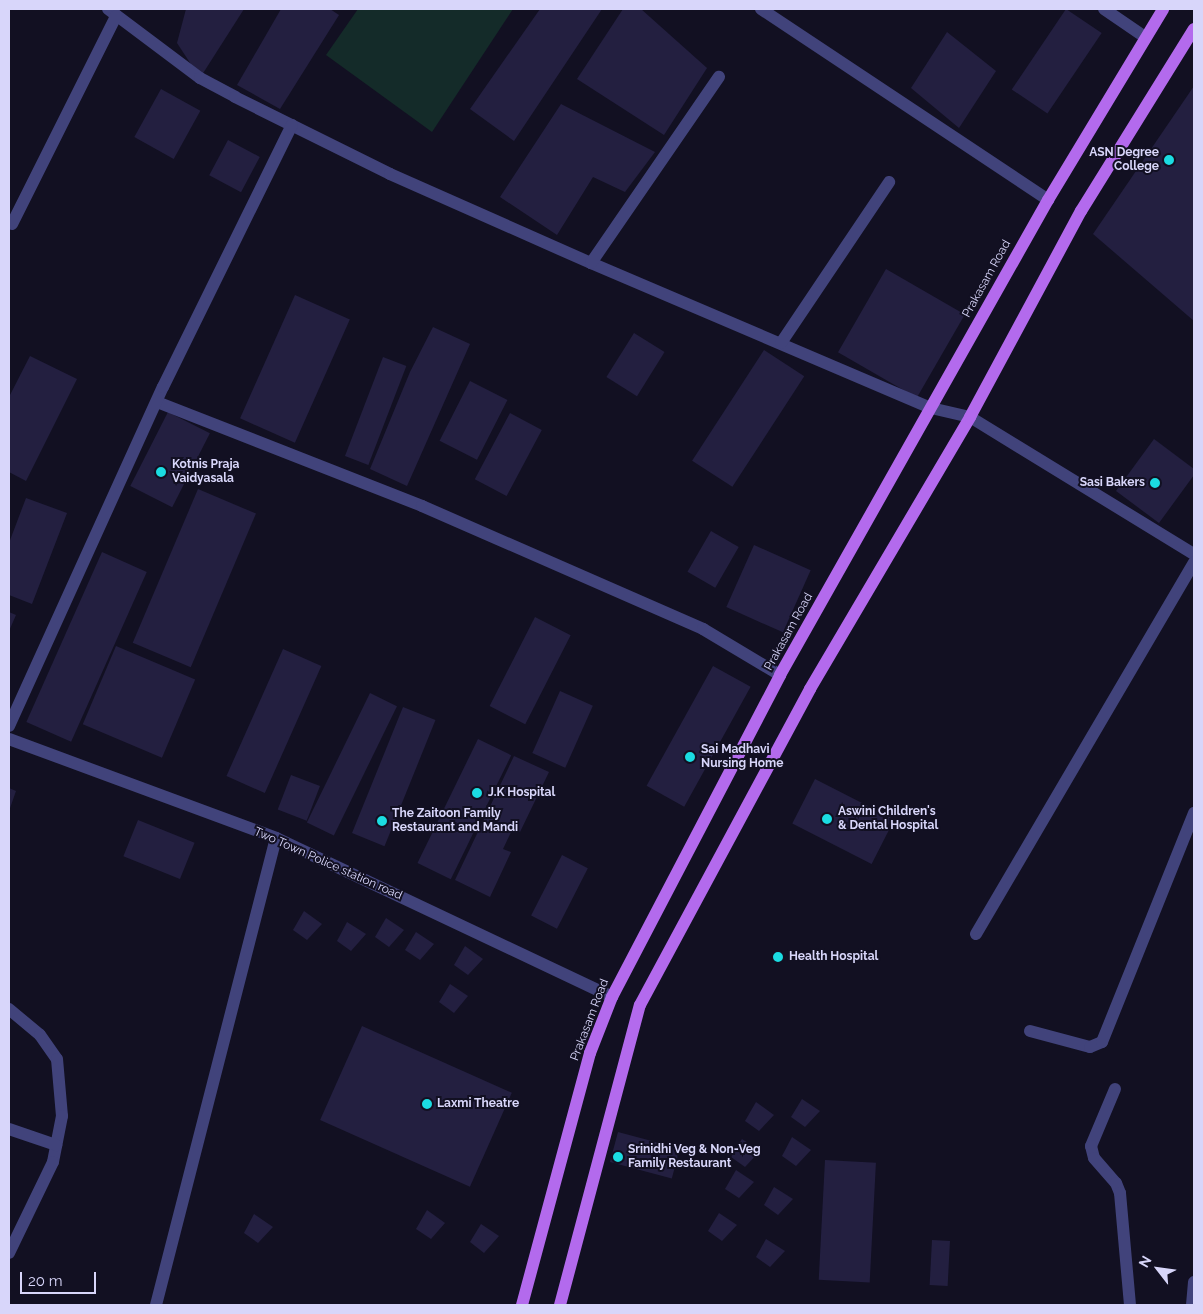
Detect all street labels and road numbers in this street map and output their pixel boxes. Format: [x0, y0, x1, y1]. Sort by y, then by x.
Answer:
street label: Prakasam Road [960, 238, 1014, 320]
street label: Prakasam Road [762, 591, 816, 673]
street label: Two Town Police station road [251, 825, 405, 903]
street label: Prakasam Road [568, 977, 612, 1063]

